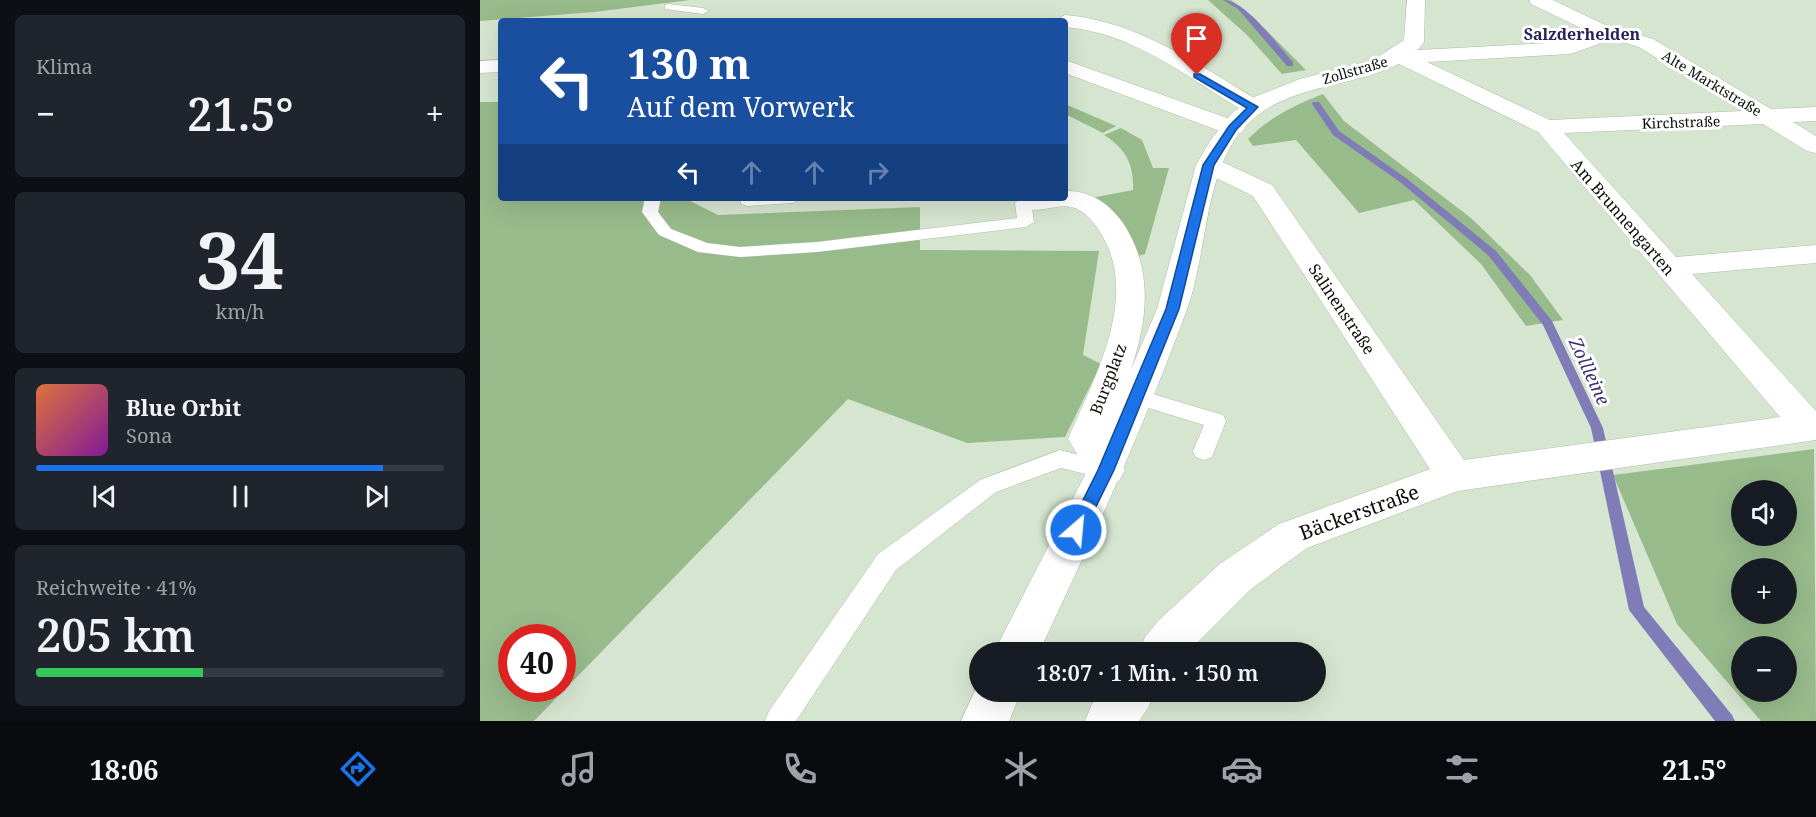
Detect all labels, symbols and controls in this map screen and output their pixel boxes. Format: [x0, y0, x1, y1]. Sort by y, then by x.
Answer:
pin [1171, 13, 1222, 75]
icon: arrive [1180, 22, 1213, 55]
district label: Salzderhelden [1524, 23, 1641, 45]
text: 130 m [627, 34, 751, 91]
icon: left [528, 42, 606, 120]
street label: Alte Marktstraße [1659, 46, 1765, 120]
street label: Zollstraße [1320, 52, 1390, 88]
text: Klima [36, 53, 93, 80]
text: 21.5° [187, 83, 294, 144]
text: Auf dem Vorwerk [627, 88, 854, 125]
text: − [36, 91, 55, 136]
text: + [426, 91, 444, 136]
street label: Kirchstraße [1641, 111, 1721, 133]
street label: Am Brunnengarten [1566, 154, 1680, 280]
icon: left [672, 156, 705, 189]
icon: ahead [735, 156, 768, 189]
icon: ahead [798, 156, 831, 189]
icon: right [861, 156, 894, 189]
text: 34 [196, 206, 284, 312]
street label: Salinenstraße [1304, 259, 1380, 359]
text: km/h [215, 298, 265, 325]
water label: Zollleine [1564, 333, 1616, 409]
street label: Burgplatz [1084, 340, 1132, 418]
text: Blue Orbit [126, 392, 241, 422]
text: Sona [126, 422, 173, 449]
street label: Bäckerstraße [1295, 478, 1423, 546]
icon: previous [88, 480, 121, 513]
icon: pause [224, 480, 257, 513]
icon: next [360, 480, 393, 513]
map controls [1731, 480, 1797, 702]
button: sound [1731, 480, 1797, 546]
position arrow [1044, 498, 1108, 562]
button: + [1731, 558, 1797, 624]
text: Reichweite · 41% [36, 574, 197, 601]
text: 205 km [36, 604, 195, 665]
speed limit sign: 40 [498, 624, 576, 702]
button: − [1731, 636, 1797, 702]
text: 18:07 · 1 Min. · 150 m [1036, 657, 1259, 687]
icon: directions [337, 748, 379, 790]
icon: music [558, 748, 600, 790]
icon: phone [779, 748, 821, 790]
icon: climate [1000, 748, 1042, 790]
icon: car [1221, 748, 1263, 790]
icon: filters [1441, 748, 1483, 790]
text: 18:06 [89, 751, 159, 788]
text: 21.5° [1662, 751, 1727, 788]

